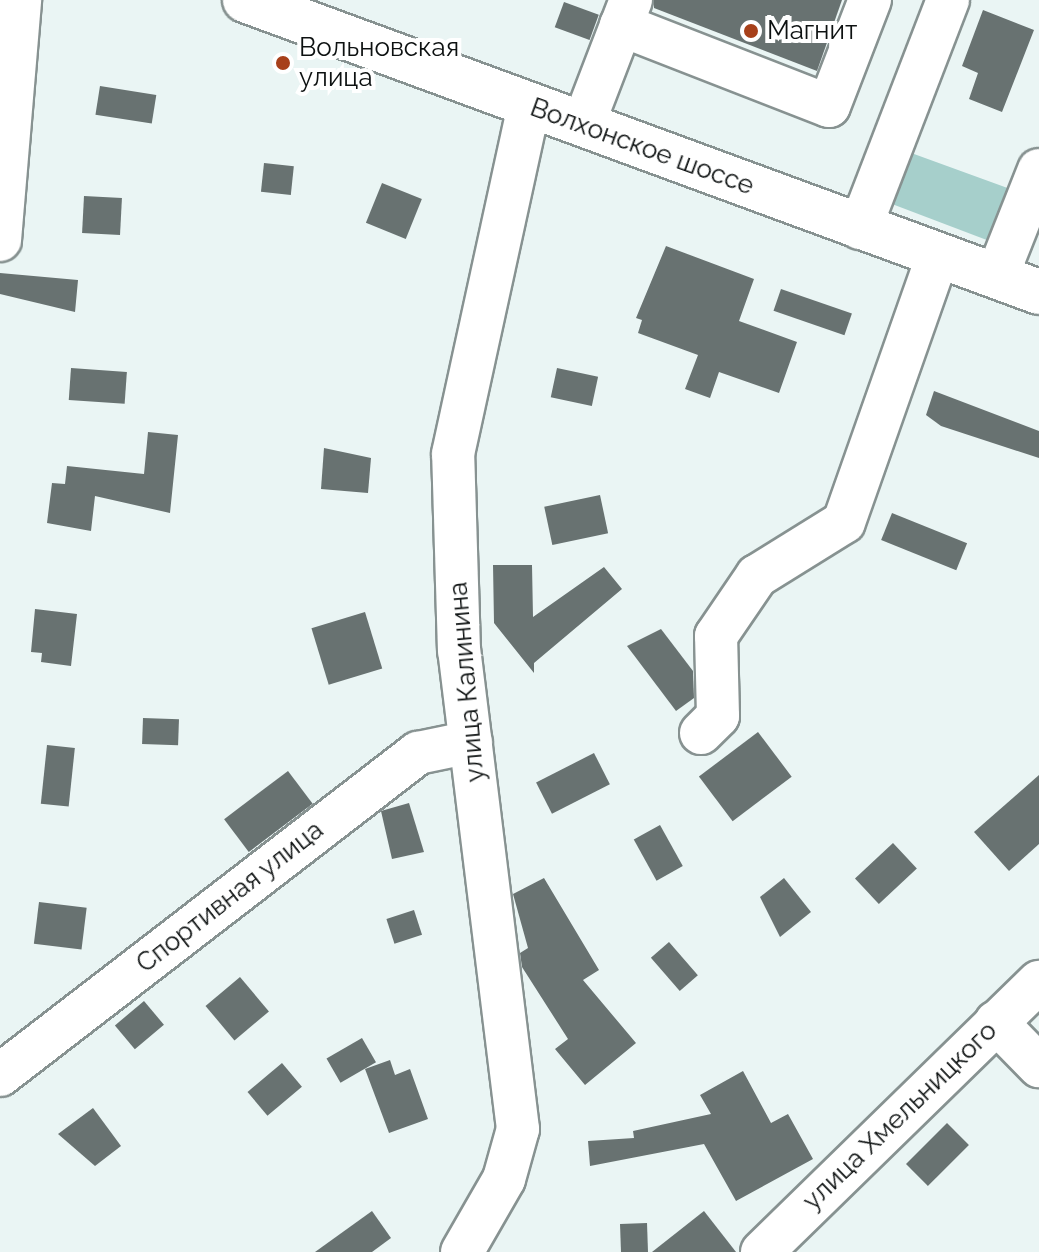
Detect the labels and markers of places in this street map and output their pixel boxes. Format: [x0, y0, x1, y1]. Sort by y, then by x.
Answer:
place label: Магнит [767, 15, 857, 47]
marker: Магнит [742, 22, 760, 40]
place label: Вольновская улица [299, 32, 459, 94]
marker: Вольновская улица [274, 54, 292, 72]

